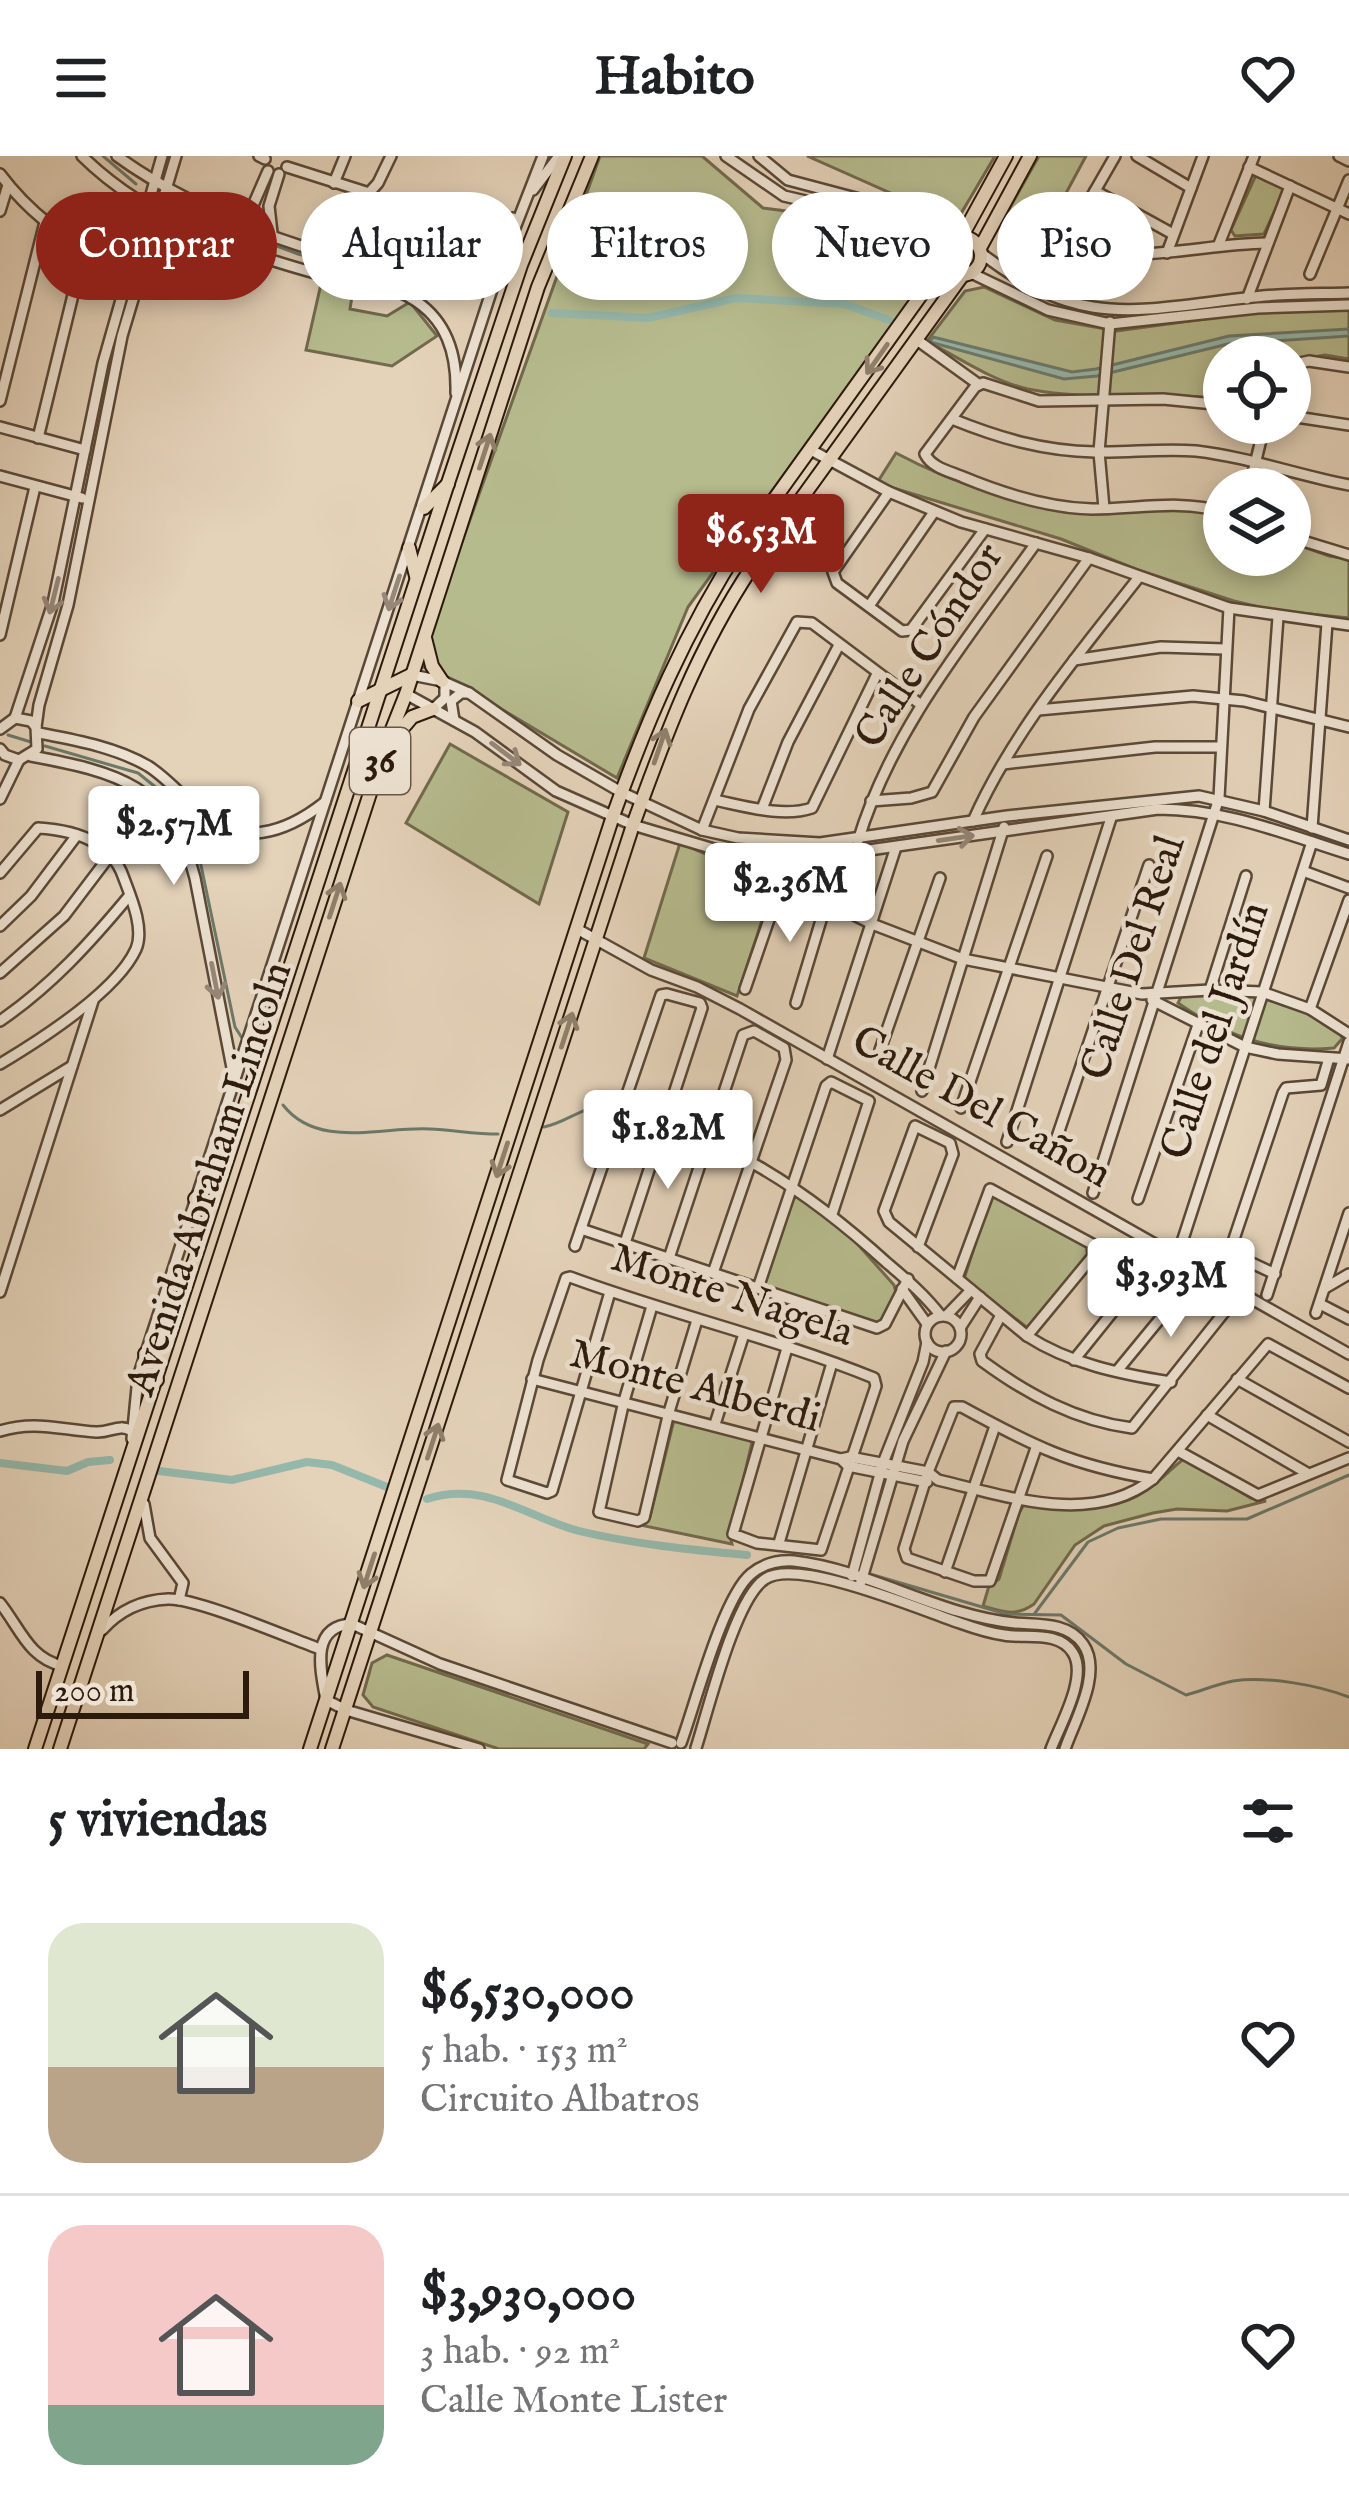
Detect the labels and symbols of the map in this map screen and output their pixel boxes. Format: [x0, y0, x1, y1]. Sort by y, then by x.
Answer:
one-way arrow [865, 342, 890, 375]
one-way arrow [475, 433, 497, 471]
pin: $6.53M [663, 494, 859, 596]
street label: Calle Cóndor [844, 533, 1016, 759]
one-way arrow [382, 573, 404, 611]
one-way arrow [42, 577, 64, 615]
road number: 36 [350, 728, 410, 794]
one-way arrow [651, 728, 672, 765]
one-way arrow [489, 741, 522, 767]
pin: $2.57M [76, 786, 272, 888]
one-way arrow [935, 826, 974, 849]
street label: Calle Del Real [1070, 829, 1199, 1087]
pin: $2.36M [692, 843, 888, 945]
one-way arrow [325, 882, 347, 920]
street label: Calle del Jardín [1149, 896, 1283, 1166]
street label: Avenida Abraham Lincoln [115, 956, 305, 1403]
one-way arrow [205, 960, 227, 999]
one-way arrow [557, 1012, 579, 1050]
street label: Calle Del Cañon [842, 1015, 1120, 1201]
pin: $1.82M [570, 1090, 766, 1192]
one-way arrow [490, 1140, 512, 1178]
street label: Monte Nagela [604, 1232, 861, 1360]
pin: $3.93M [1073, 1238, 1269, 1340]
street label: Monte Alberdi [564, 1328, 826, 1446]
one-way arrow [424, 1423, 446, 1461]
one-way arrow [357, 1551, 379, 1589]
scale bar [36, 1665, 249, 1718]

